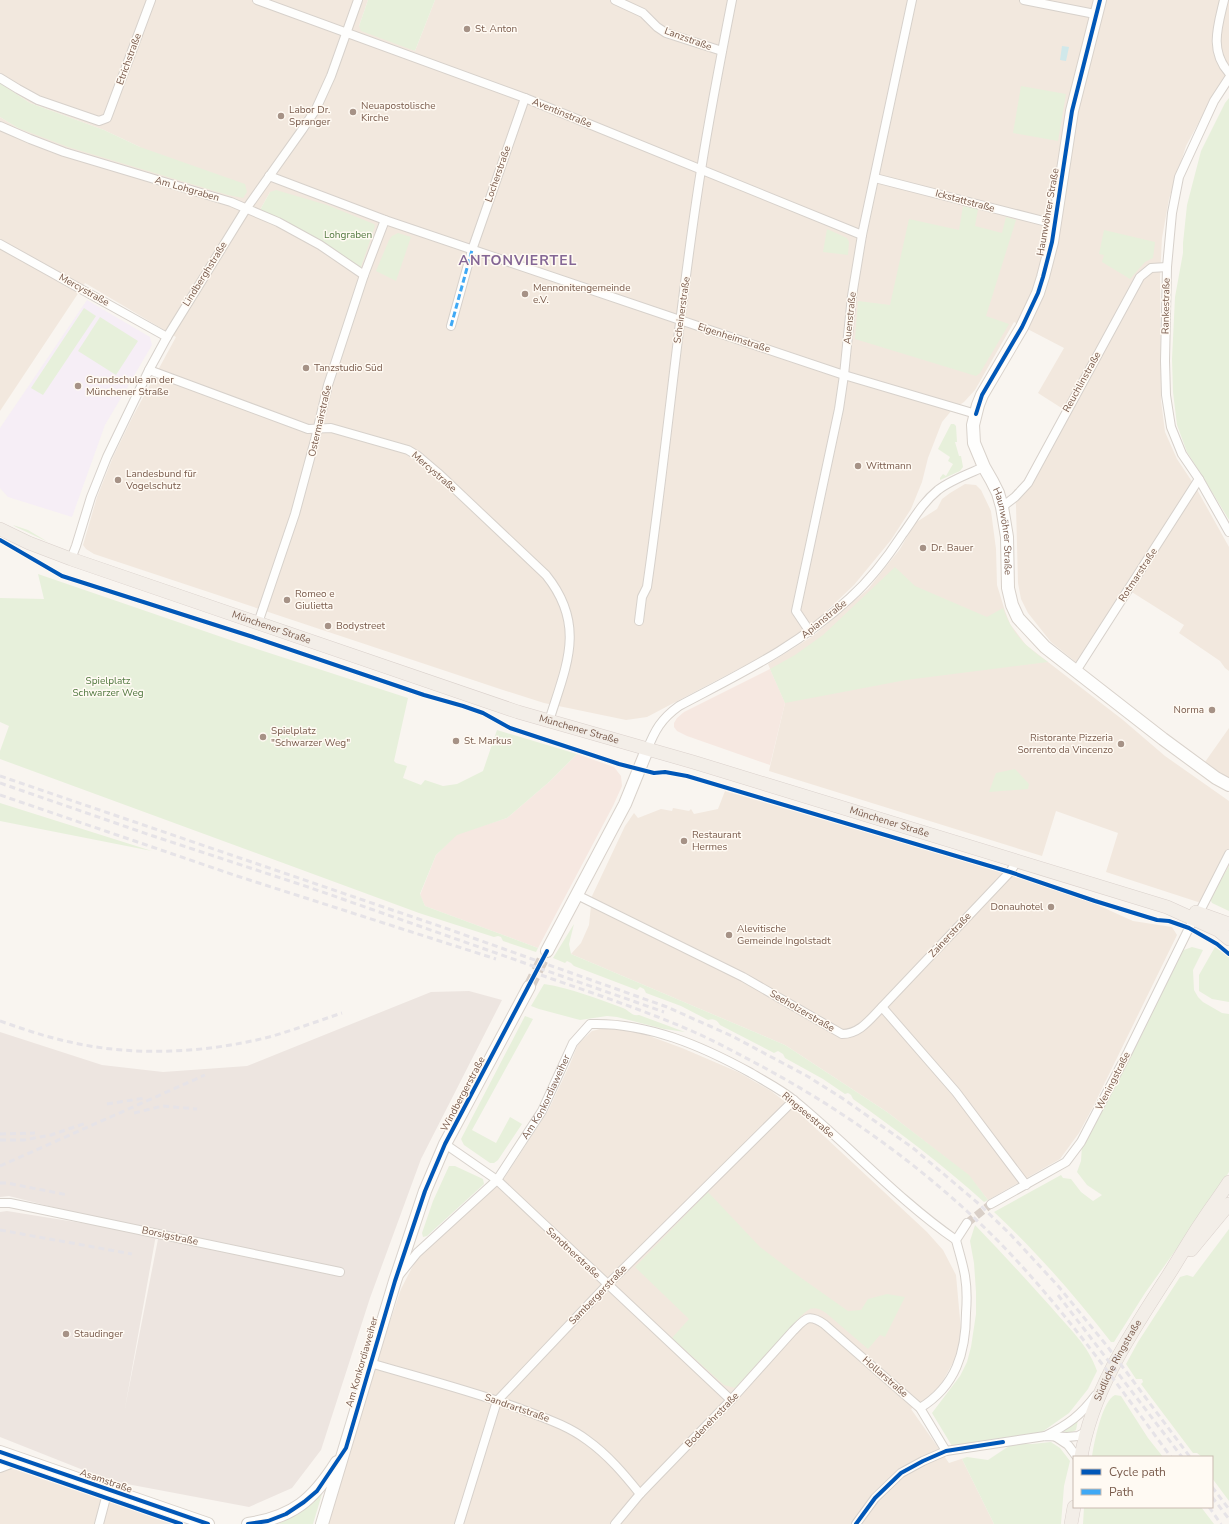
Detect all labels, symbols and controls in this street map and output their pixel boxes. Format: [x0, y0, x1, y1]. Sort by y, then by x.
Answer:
place label: St. Anton [475, 22, 517, 36]
marker: St. Anton [462, 24, 472, 34]
street label: Lanzstraße [662, 24, 714, 54]
street label: Etrichstraße [113, 31, 145, 87]
street label: Aventinstraße [530, 95, 594, 131]
place label: Neuapostolische Kirche [361, 99, 436, 125]
place label: Labor Dr. Spranger [289, 103, 331, 129]
marker: Neuapostolische Kirche [348, 107, 358, 117]
marker: Labor Dr. Spranger [276, 111, 286, 121]
street label: Locherstraße [482, 144, 514, 204]
street label: Haunwöhrer Straße [1033, 167, 1063, 257]
street label: Am Lohgraben [153, 173, 221, 205]
street label: Ickstattstraße [934, 186, 996, 216]
park label: Lohgraben [324, 228, 372, 242]
street label: Lindberghstraße [179, 239, 231, 309]
district label: ANTONVIERTEL [459, 251, 577, 270]
street label: Mercystraße [56, 270, 112, 310]
street label: Scheinerstraße [670, 276, 694, 344]
street label: Rankestraße [1159, 278, 1173, 334]
place label: Mennonitengemeinde e.V. [533, 281, 630, 307]
marker: Mennonitengemeinde e.V. [520, 289, 530, 299]
street label: Auenstraße [840, 291, 860, 345]
street label: Eigenheimstraße [696, 320, 772, 356]
street label: Reuchlinstraße [1060, 349, 1104, 415]
place label: Tanzstudio Süd [314, 361, 383, 375]
marker: Tanzstudio Süd [301, 363, 311, 373]
place label: Grundschule an der Münchener Straße [86, 373, 174, 399]
marker: Grundschule an der Münchener Straße [73, 381, 83, 391]
street label: Ostermairstraße [305, 384, 335, 458]
street label: Mercystraße [408, 448, 460, 496]
place label: Wittmann [866, 459, 911, 473]
marker: Wittmann [853, 461, 863, 471]
place label: Landesbund für Vogelschutz [125, 467, 197, 493]
marker: Landesbund für Vogelschutz [113, 475, 123, 485]
street label: Haunwöhrer Straße [989, 485, 1015, 575]
place label: Dr. Bauer [931, 541, 974, 555]
marker: Dr. Bauer [918, 543, 928, 553]
street label: Rotmarstraße [1115, 545, 1161, 605]
place label: Romeo e Giulietta [295, 587, 334, 613]
marker: Romeo e Giulietta [282, 595, 292, 605]
street label: Apianstraße [798, 596, 850, 642]
street label: Münchener Straße [230, 608, 313, 648]
place label: Bodystreet [336, 619, 386, 633]
marker: Bodystreet [323, 621, 333, 631]
park label: Spielplatz Schwarzer Weg [72, 674, 144, 700]
place label: Norma [1174, 703, 1204, 717]
marker: Norma [1207, 705, 1217, 715]
street label: Münchener Straße [537, 711, 621, 748]
place label: Spielplatz "Schwarzer Weg" [271, 724, 350, 750]
place label: Ristorante Pizzeria Sorrento da Vincenzo [1017, 731, 1113, 757]
marker: Spielplatz "Schwarzer Weg" [258, 732, 268, 742]
place label: St. Markus [464, 734, 512, 748]
marker: St. Markus [451, 736, 461, 746]
marker: Ristorante Pizzeria Sorrento da Vincenzo [1116, 739, 1126, 749]
street label: Münchener Straße [848, 803, 931, 841]
place label: Restaurant Hermes [692, 828, 742, 854]
marker: Restaurant Hermes [679, 836, 689, 846]
place label: Donauhotel [991, 900, 1043, 914]
marker: Donauhotel [1046, 902, 1056, 912]
street label: Zainerstraße [926, 910, 974, 960]
place label: Alevitische Gemeinde Ingolstadt [737, 922, 831, 948]
marker: Alevitische Gemeinde Ingolstadt [724, 930, 734, 940]
street label: Seeholzerstraße [767, 987, 837, 1035]
street label: Weningstraße [1092, 1049, 1134, 1113]
street label: Am Konkordiaweiher [518, 1052, 574, 1142]
street label: Windbergerstraße [437, 1054, 489, 1134]
street label: Ringseestraße [779, 1089, 837, 1141]
street label: Borsigstraße [140, 1223, 200, 1249]
street label: Sandtnerstraße [543, 1224, 603, 1282]
street label: Sambergerstraße [566, 1262, 630, 1328]
street label: Am Konkordiaweiher [342, 1315, 382, 1409]
street label: Südliche Ringstraße [1091, 1317, 1145, 1403]
place label: Staudinger [74, 1327, 124, 1341]
marker: Staudinger [61, 1329, 71, 1339]
street label: Hollarstraße [859, 1353, 911, 1401]
street label: Bodenehrstraße [682, 1389, 742, 1451]
street label: Sandrartstraße [483, 1390, 551, 1426]
legend [1073, 1456, 1213, 1508]
text: Cycle path [1109, 1464, 1166, 1480]
street label: Asamstraße [78, 1466, 134, 1496]
text: Path [1109, 1484, 1134, 1500]

